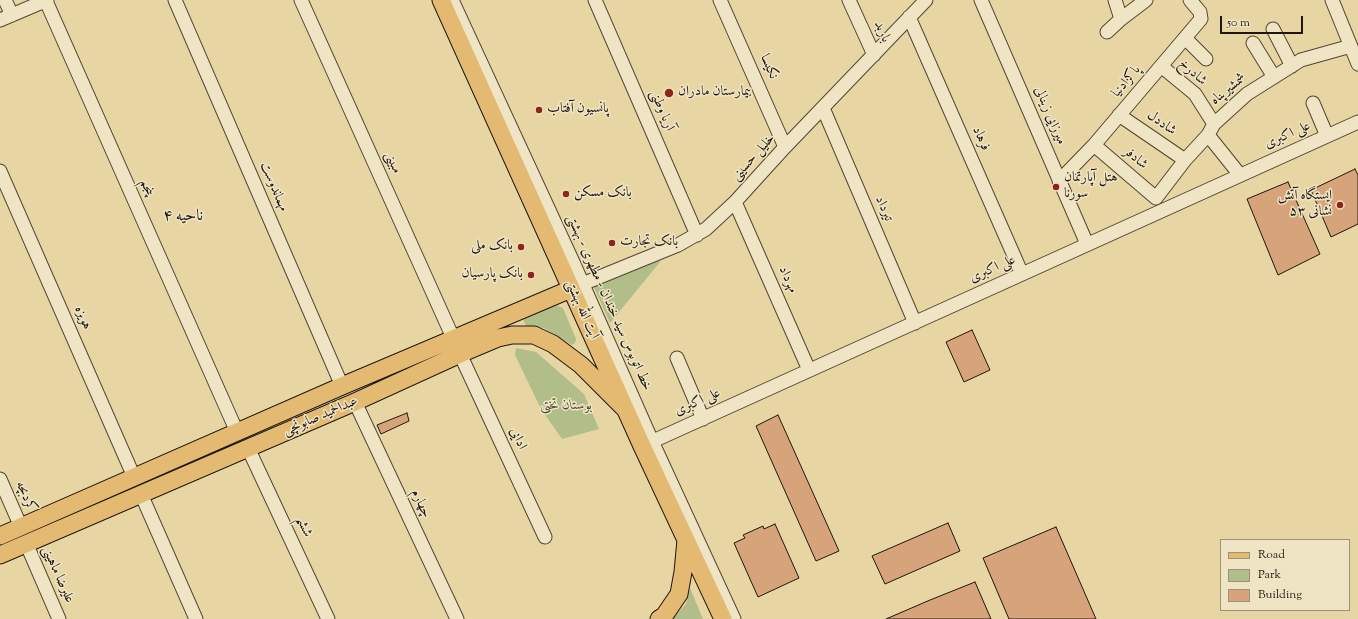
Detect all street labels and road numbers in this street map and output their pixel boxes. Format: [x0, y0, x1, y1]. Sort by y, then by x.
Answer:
street label: باربد [869, 19, 893, 45]
street label: نکیسا [755, 52, 781, 82]
street label: شادرخ [1174, 56, 1210, 90]
street label: پاکزادنیا [1109, 63, 1145, 101]
street label: شمشیرپناه [1208, 70, 1250, 110]
street label: میرزایی زینالی [1029, 84, 1069, 148]
street label: آریا وطنی [645, 88, 677, 134]
street label: شاددل [1143, 108, 1179, 140]
street label: علی‌ اکبری [1262, 118, 1314, 154]
street label: فرهاد [967, 124, 993, 154]
street label: خلیل حسینی [729, 131, 779, 185]
street label: شادفر [1119, 144, 1151, 174]
street label: مبینی [380, 149, 404, 177]
street label: مهماندوست [255, 160, 291, 214]
street label: پنجم [135, 177, 157, 199]
street label: تیرداد [870, 194, 896, 224]
street label: خط اتوبوس سید خندان - مطهری - بهشتی [561, 212, 655, 394]
street label: علی‌ اکبری [967, 252, 1019, 288]
street label: مهرداد [774, 264, 800, 296]
street label: آیت الله بهشتی [561, 278, 601, 342]
street label: هویزه [69, 304, 95, 332]
street label: علی‌ اکبری [672, 385, 724, 421]
street label: عبدالحمید صابونچی [281, 394, 361, 440]
street label: ادایی [505, 425, 529, 453]
street label: کردبچه [11, 479, 39, 515]
street label: چهارم [406, 487, 434, 521]
street label: ششم [291, 514, 315, 540]
street label: علیرضا ماهینی [37, 544, 77, 606]

